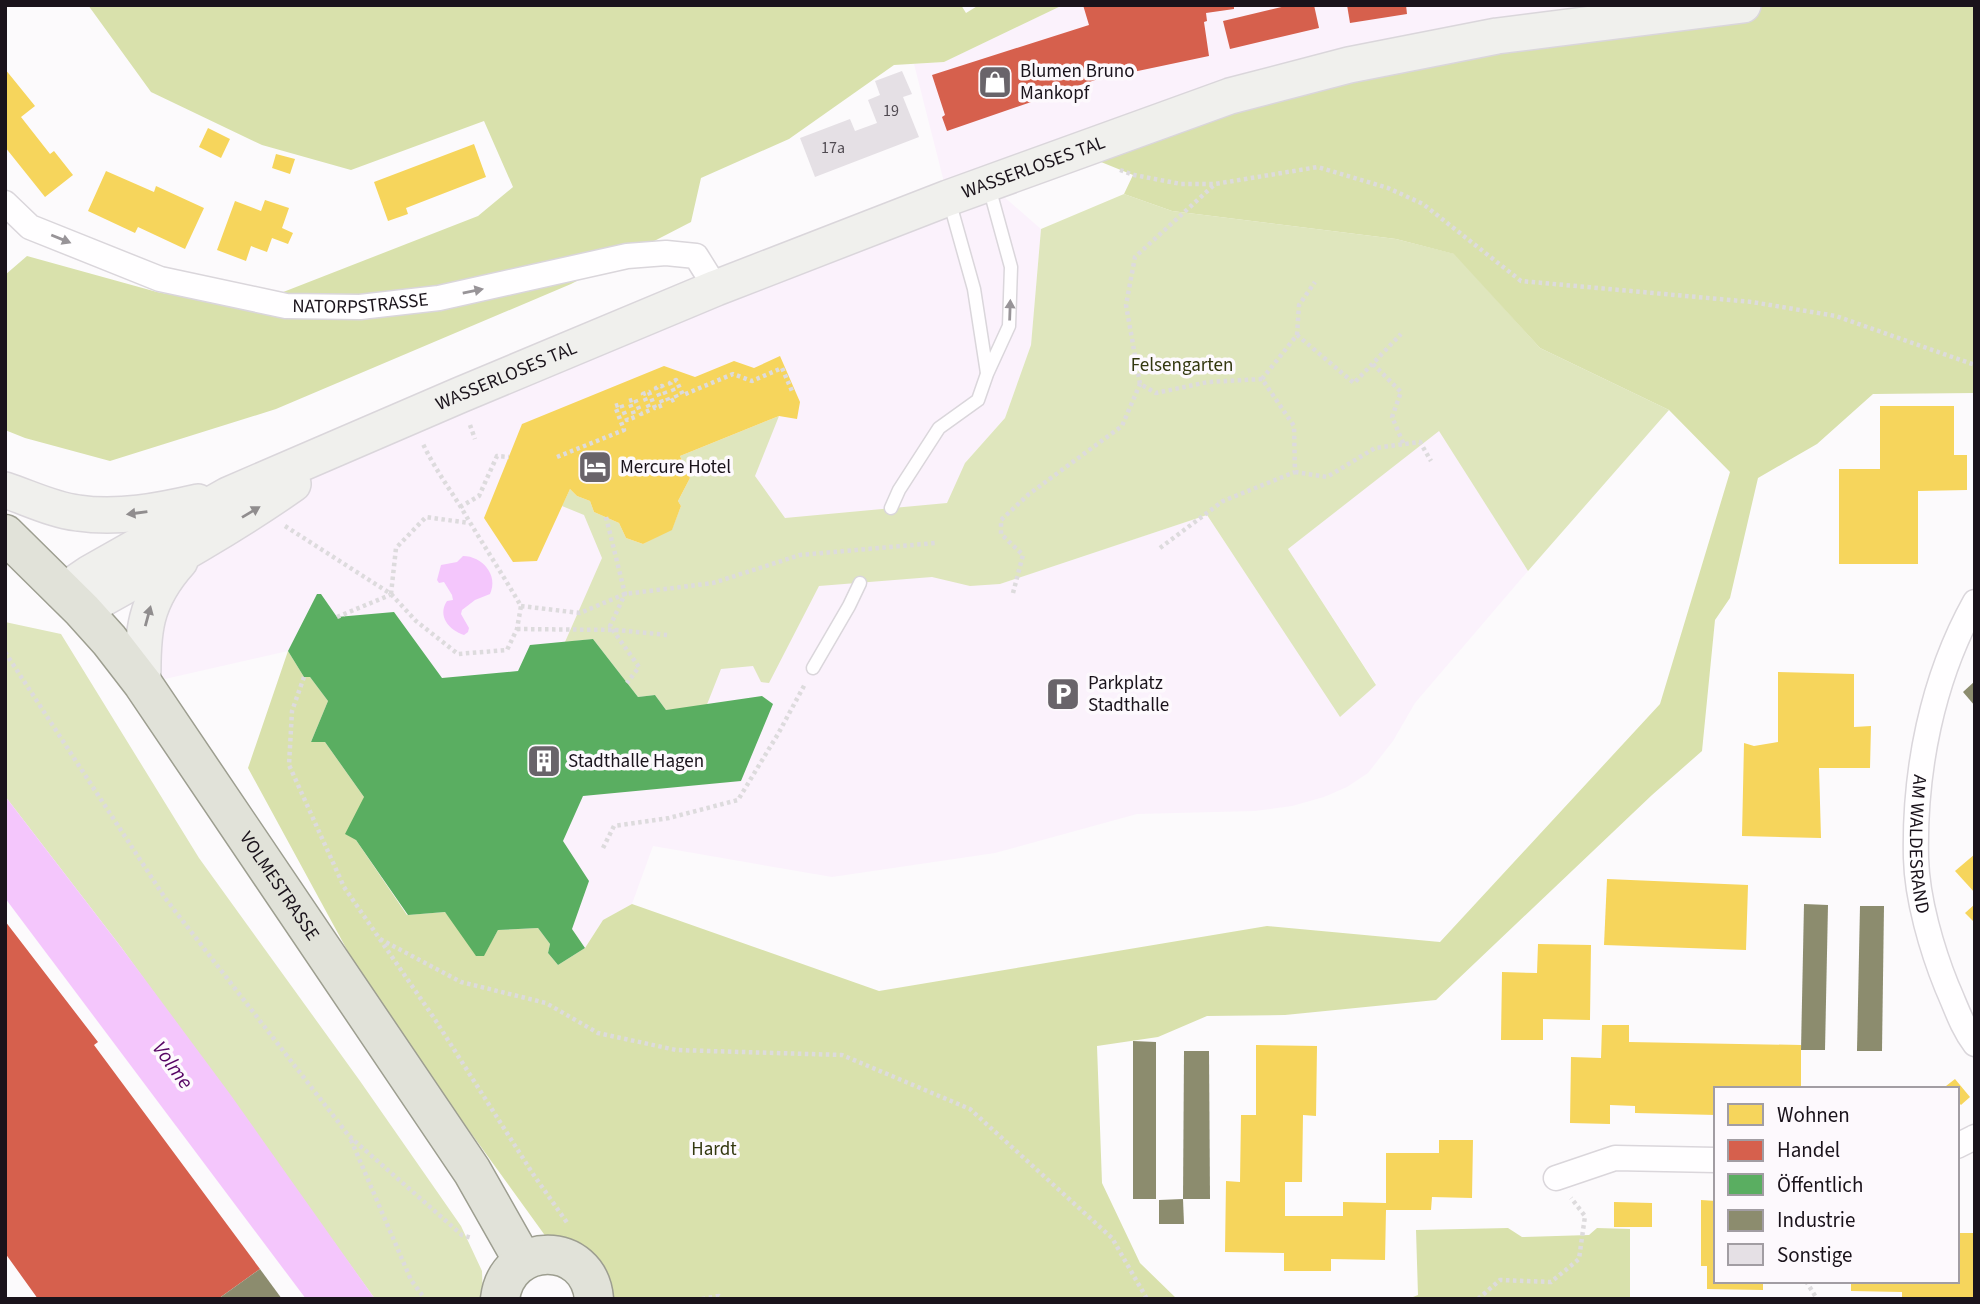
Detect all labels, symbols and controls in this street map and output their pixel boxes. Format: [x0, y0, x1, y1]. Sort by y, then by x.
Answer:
place label: Blumen Bruno Mankopf [1020, 58, 1135, 107]
shop icon: Blumen Bruno Mankopf [976, 63, 1014, 101]
house number: 19 [883, 100, 899, 122]
street label: WASSERLOSES TAL [958, 129, 1109, 205]
house number: 17a [821, 137, 845, 159]
one-way arrow [51, 234, 72, 245]
street label: NATORPSTRASSE [292, 286, 430, 321]
one-way arrow [462, 286, 484, 297]
one-way arrow [1004, 299, 1015, 321]
street label: WASSERLOSES TAL [431, 334, 581, 417]
park label: Felsengarten [1131, 352, 1233, 379]
hotel icon: Mercure Hotel [576, 448, 614, 486]
place label: Mercure Hotel [620, 454, 731, 481]
one-way arrow [241, 506, 260, 519]
one-way arrow [126, 507, 148, 518]
one-way arrow [143, 605, 154, 627]
place label: Parkplatz Stadthalle [1088, 670, 1169, 719]
parking icon: Parkplatz Stadthalle [1044, 675, 1082, 713]
building icon: Stadthalle Hagen [525, 742, 563, 780]
place label: Stadthalle Hagen [568, 748, 704, 775]
street label: AM WALDESRAND [1902, 773, 1937, 916]
street label: VOLMESTRASSE [233, 826, 326, 946]
water label: Volme [145, 1035, 201, 1095]
legend [1714, 1087, 1959, 1283]
text: Wohnen [1777, 1100, 1850, 1130]
text: Handel [1777, 1135, 1840, 1165]
park label: Hardt [691, 1136, 737, 1163]
text: Öffentlich [1777, 1170, 1863, 1200]
text: Industrie [1777, 1205, 1855, 1235]
text: Sonstige [1777, 1240, 1852, 1270]

